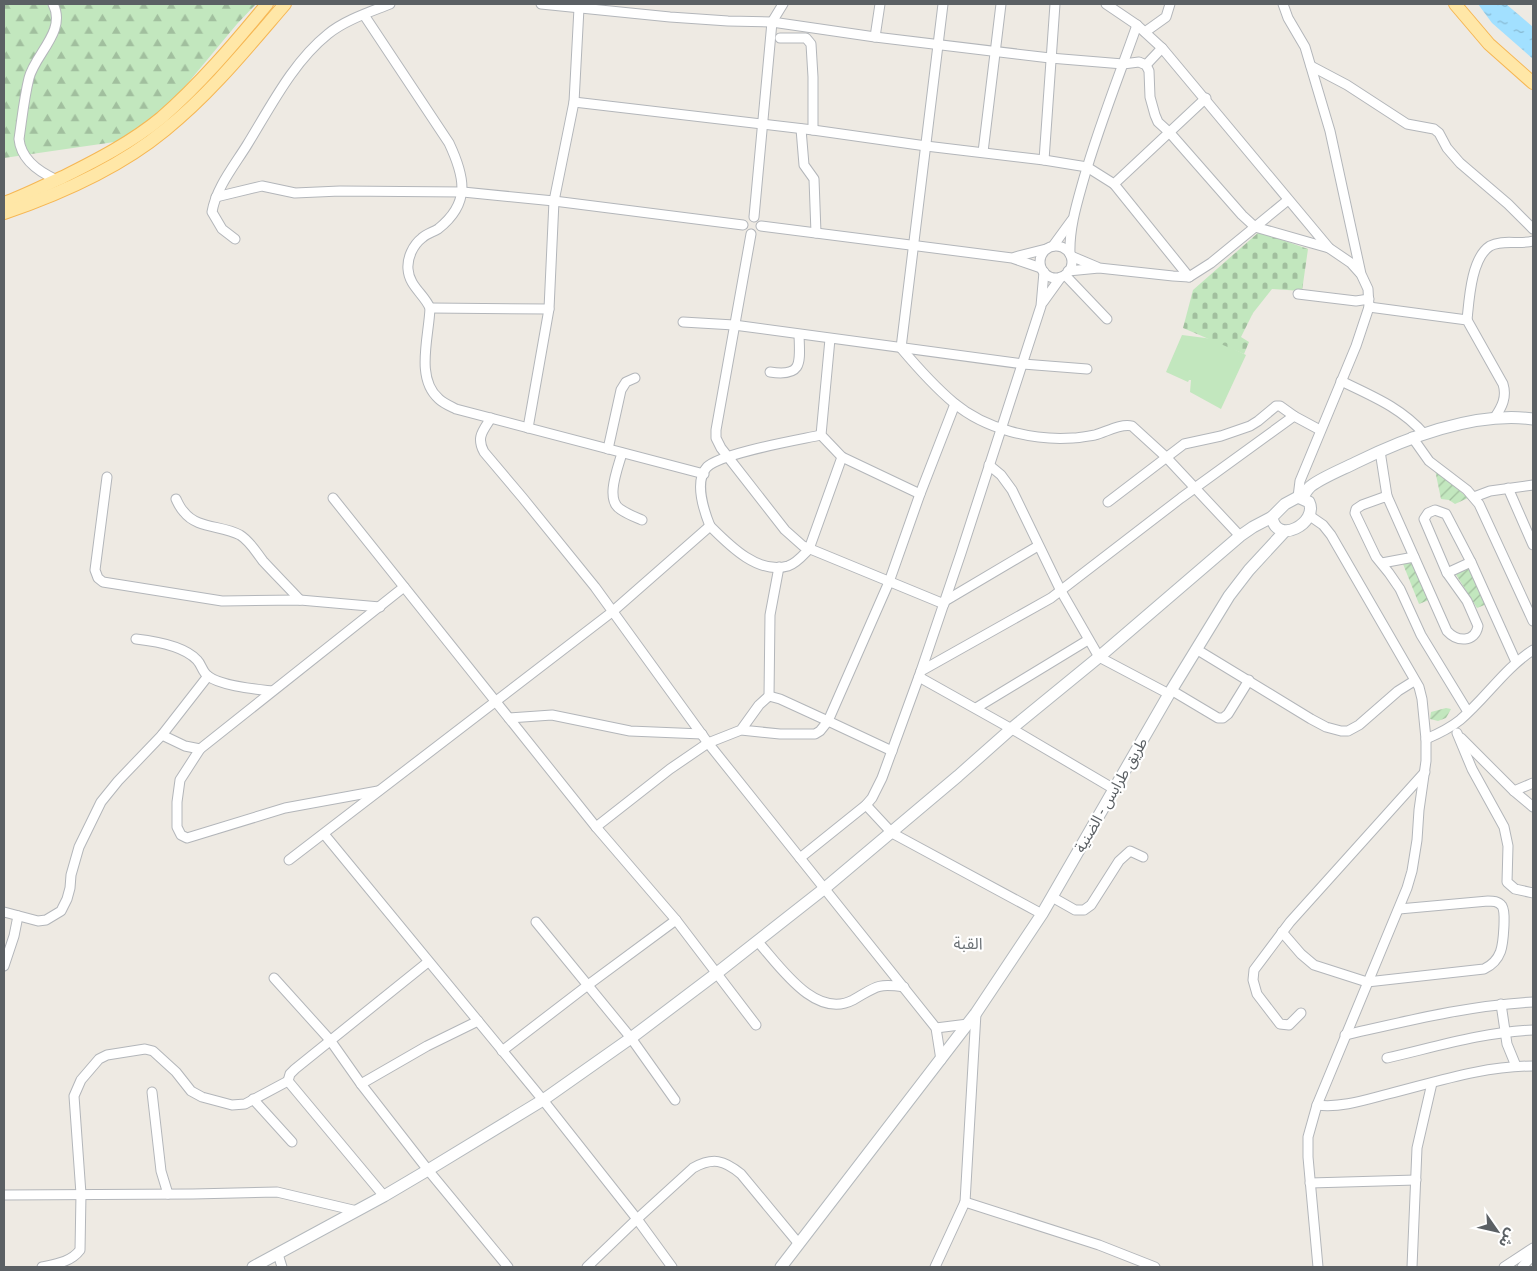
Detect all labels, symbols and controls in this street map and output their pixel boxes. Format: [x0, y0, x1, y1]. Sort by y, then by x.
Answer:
street label: طريق طرابس - الضنية [1071, 734, 1152, 856]
district label: القبة [953, 934, 983, 953]
north arrow [1472, 1206, 1522, 1256]
text: ش [1496, 1226, 1520, 1251]

